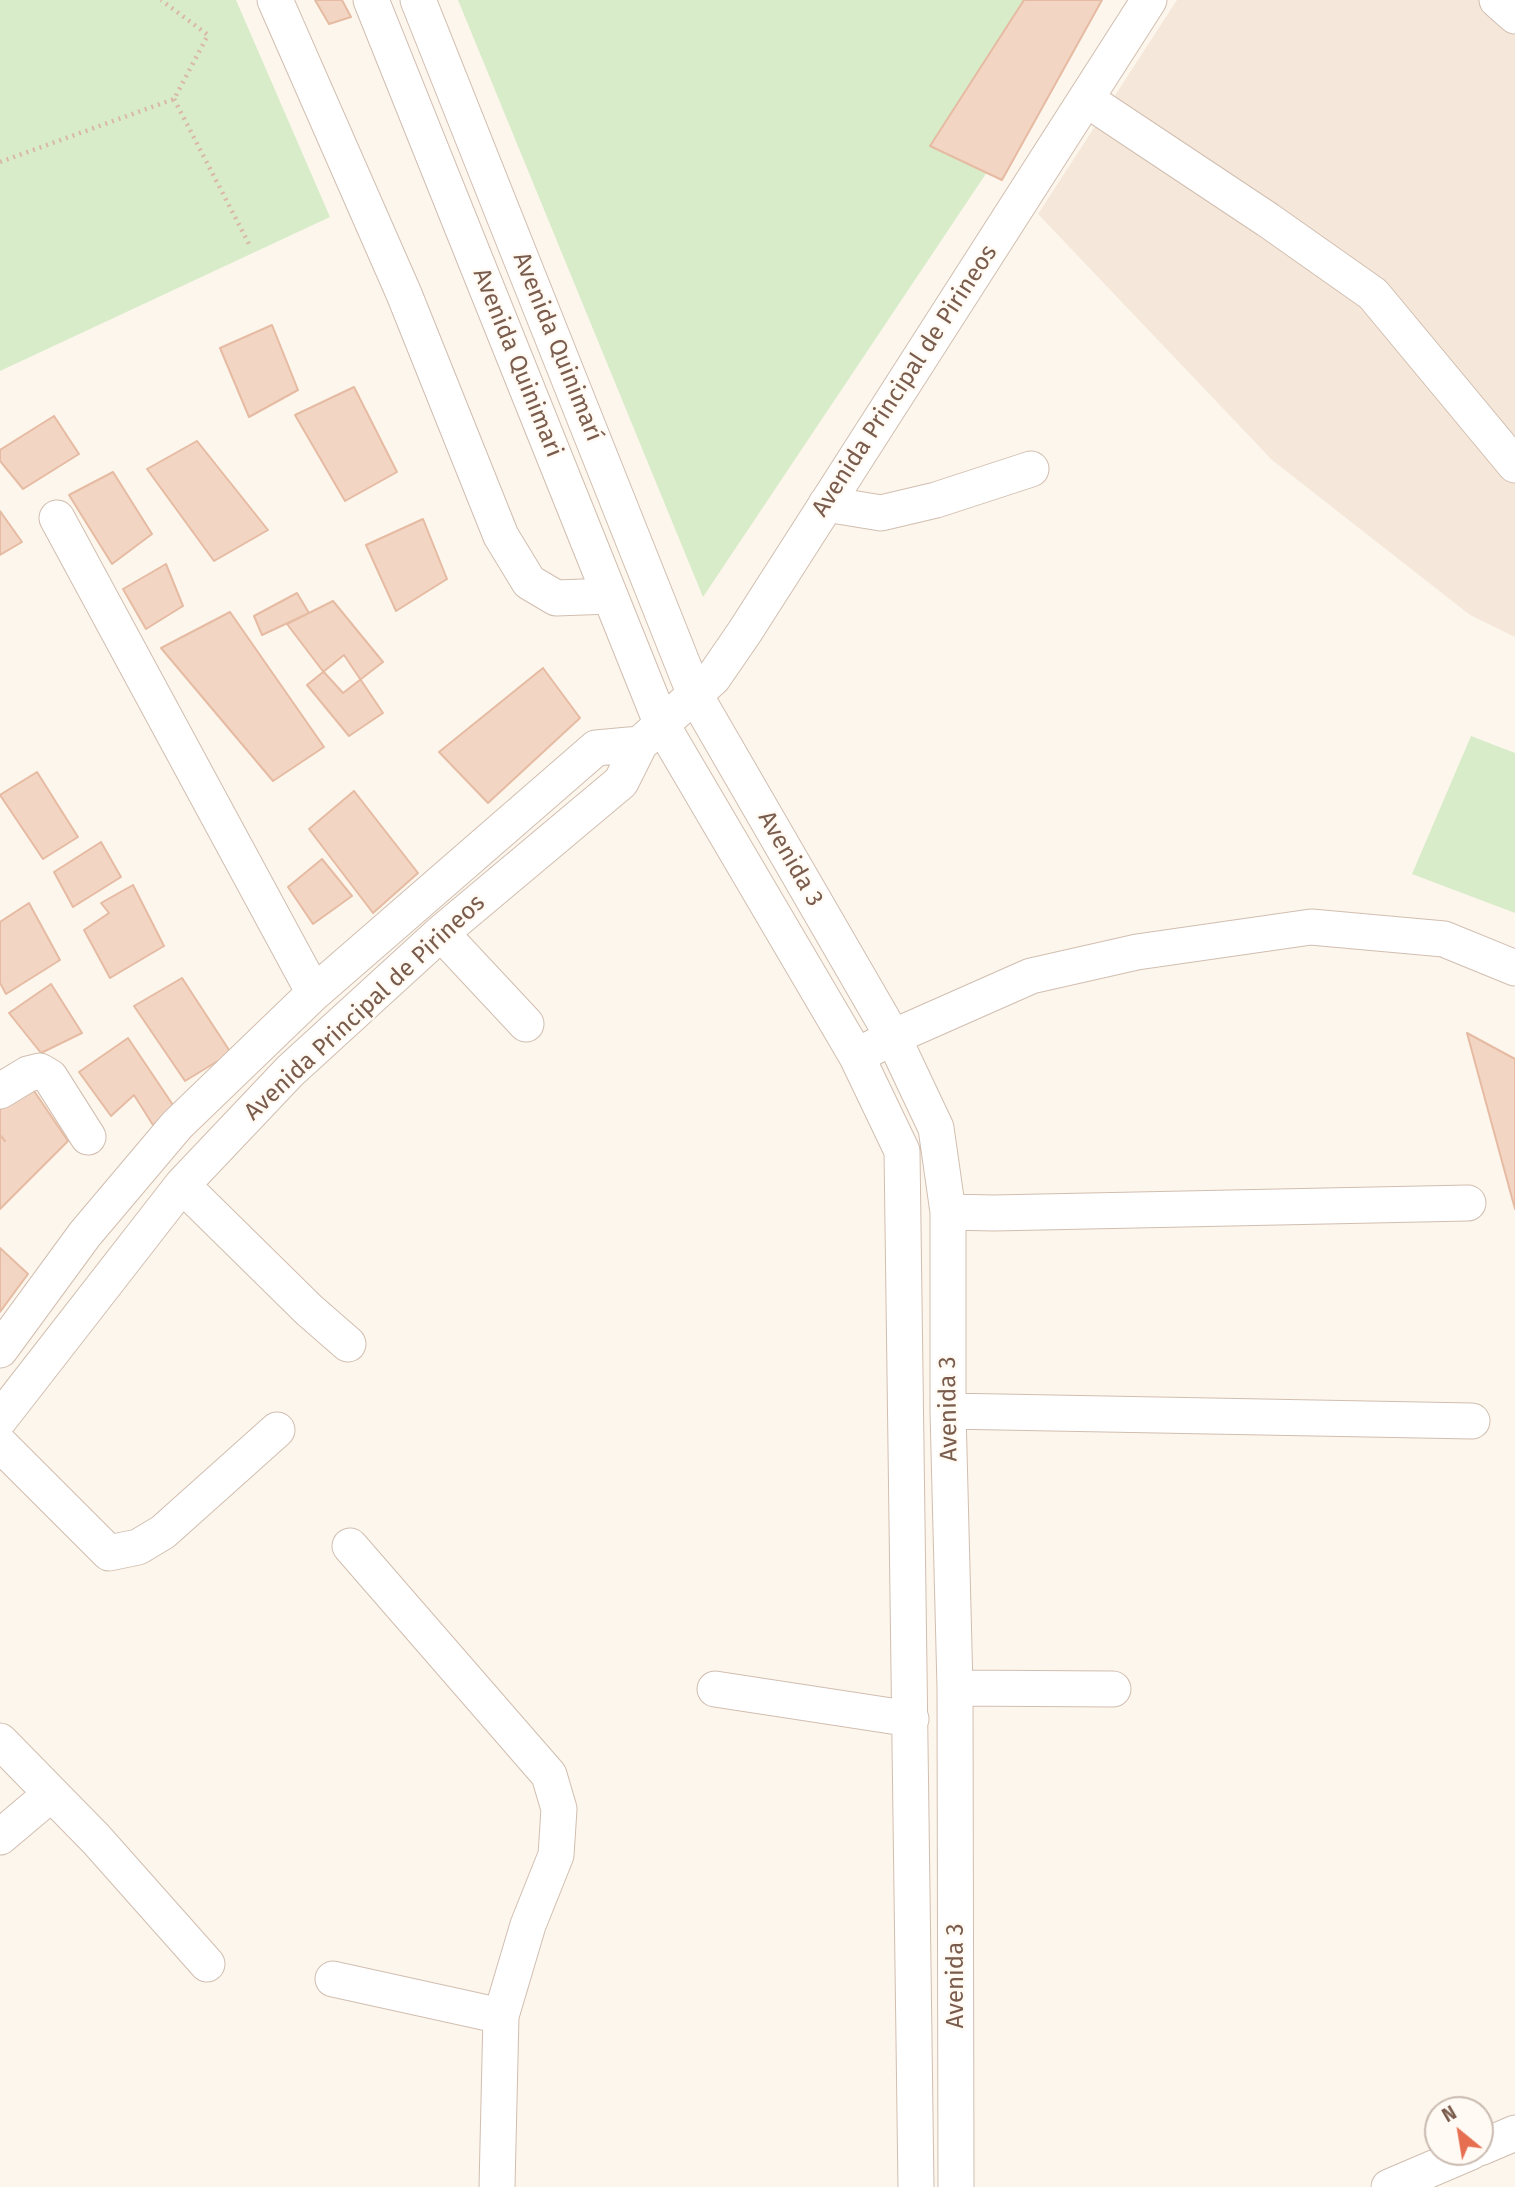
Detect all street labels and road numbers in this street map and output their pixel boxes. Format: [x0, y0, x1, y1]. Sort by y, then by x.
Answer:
street label: Avenida Principal de Pirineos [806, 240, 1004, 522]
street label: Avenida Quinimarí [506, 248, 608, 446]
street label: Avenida Quinimari [466, 264, 568, 462]
street label: Avenida 3 [751, 806, 829, 912]
street label: Avenida Principal de Pirineos [239, 889, 491, 1127]
street label: Avenida 3 [934, 1356, 964, 1462]
street label: Avenida 3 [942, 1923, 970, 2029]

